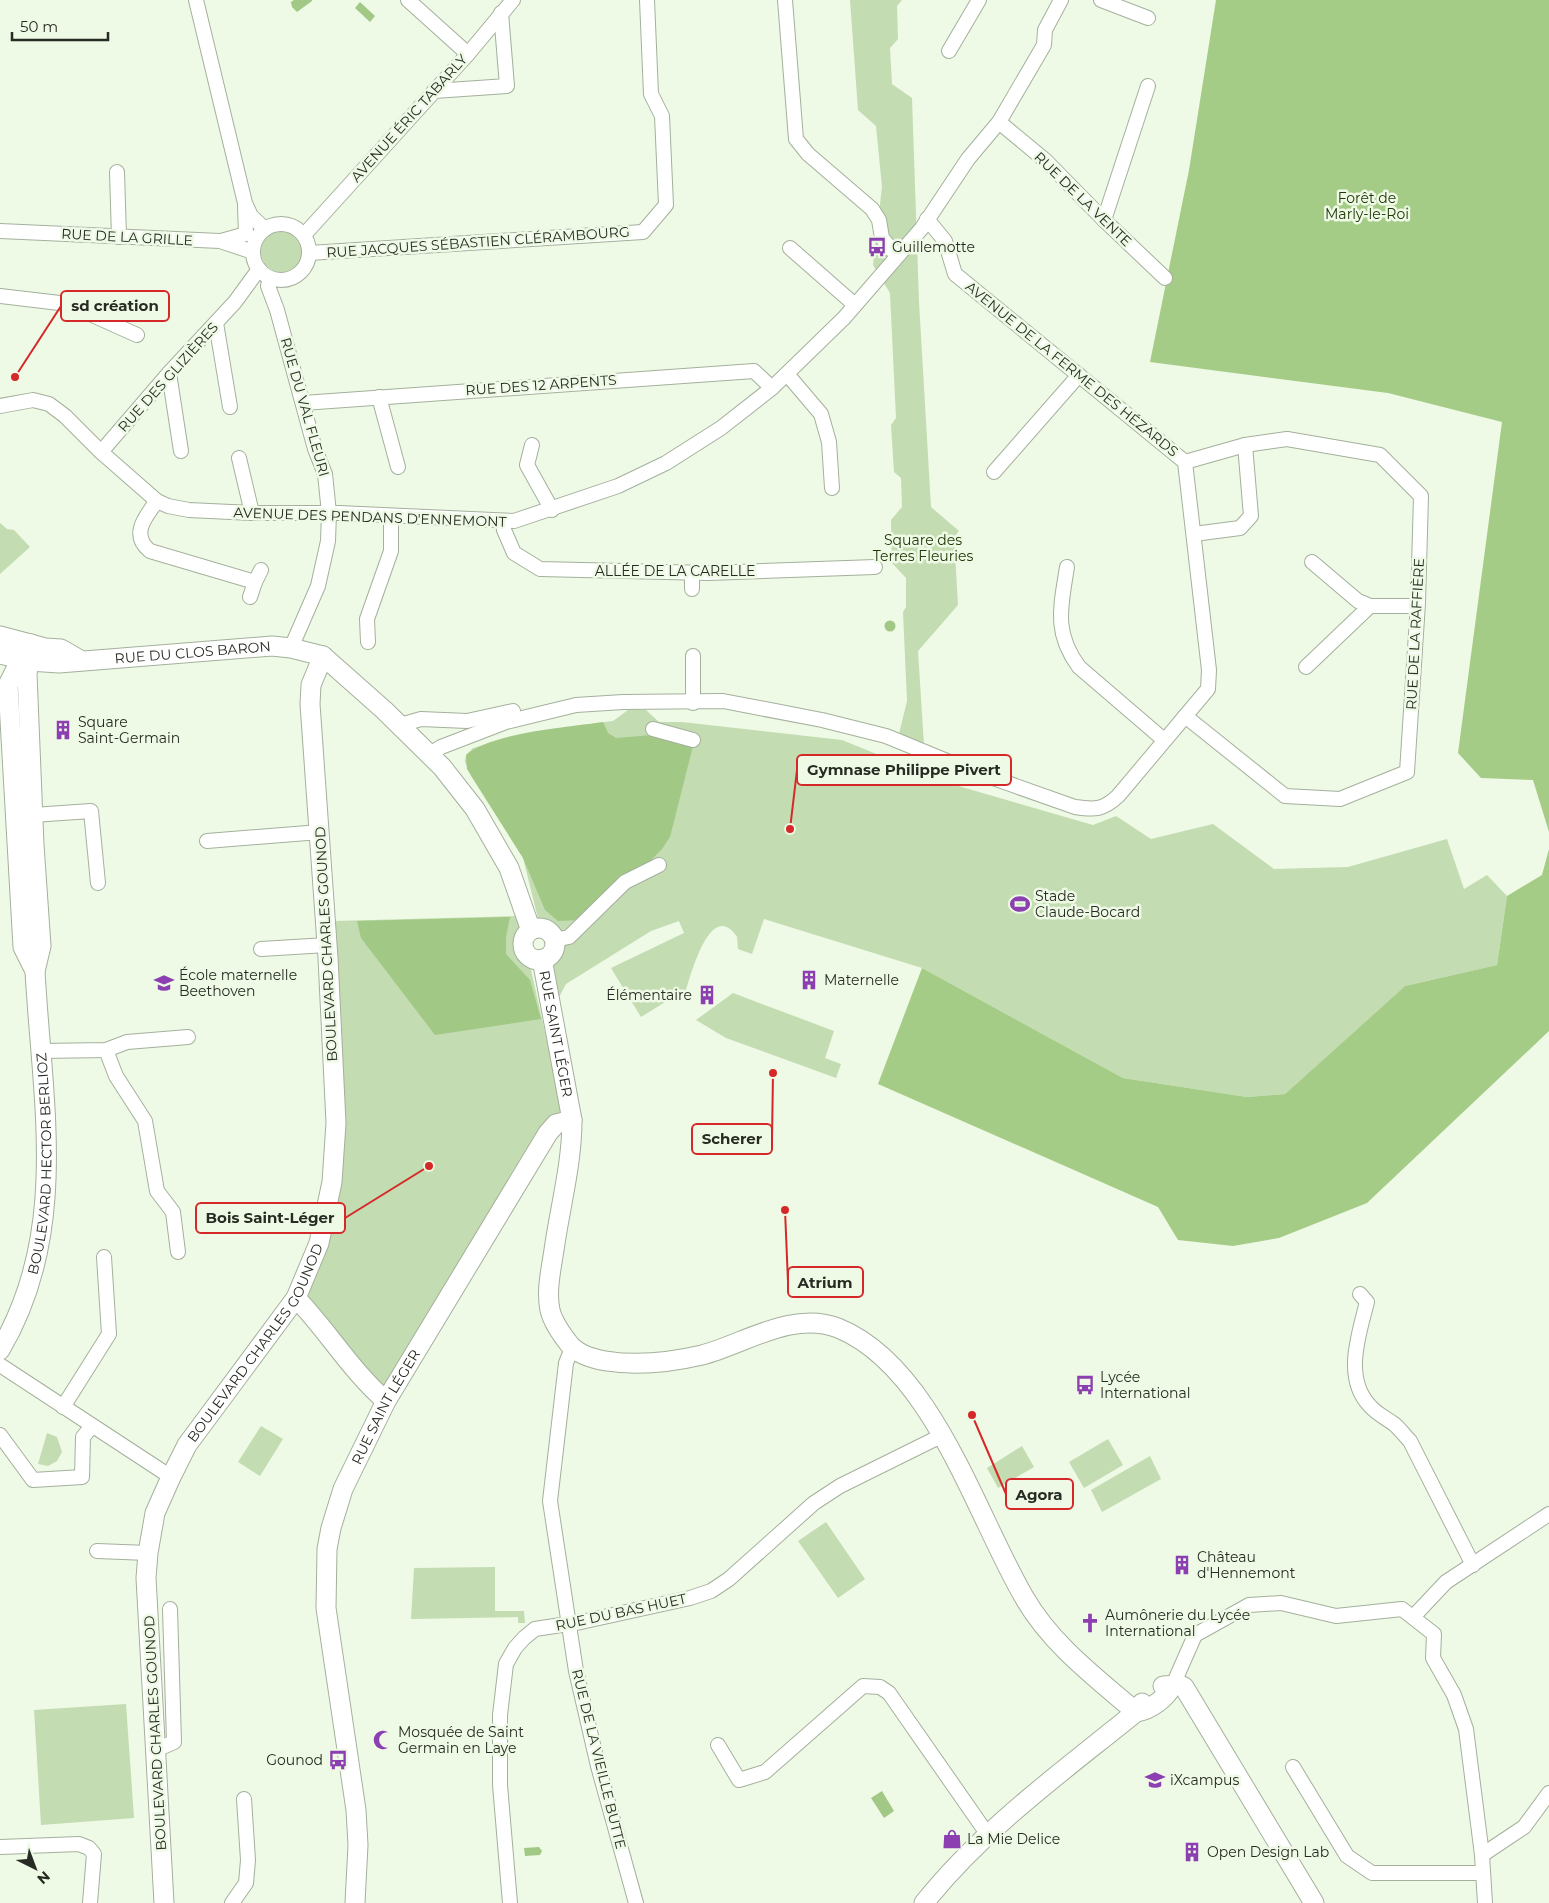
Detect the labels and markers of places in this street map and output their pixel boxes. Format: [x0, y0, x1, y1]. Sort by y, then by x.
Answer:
bus stop icon: Guillemotte [866, 236, 888, 258]
place label: Guillemotte [892, 238, 975, 256]
callout: sd création [61, 291, 169, 321]
place label: Square Saint-Germain [78, 713, 180, 747]
building icon: Square Saint-Germain [52, 719, 74, 741]
callout: Gymnase Philippe Pivert [797, 755, 1011, 785]
place label: Stade Claude-Bocard [1035, 887, 1140, 921]
sports icon: Stade Claude-Bocard [1009, 893, 1031, 915]
place label: École maternelle Beethoven [179, 966, 297, 1000]
building icon: Maternelle [798, 969, 820, 991]
place label: Maternelle [824, 971, 899, 989]
school or university icon: École maternelle Beethoven [153, 972, 175, 994]
building icon: Élémentaire [696, 984, 718, 1006]
place label: Élémentaire [606, 986, 692, 1004]
callout: Scherer [692, 1124, 772, 1154]
callout: Bois Saint-Léger [196, 1203, 345, 1233]
callout: Atrium [788, 1267, 863, 1297]
place label: Lycée International [1100, 1368, 1191, 1402]
bus stop icon: Lycée International [1074, 1374, 1096, 1396]
callout: Agora [1006, 1479, 1073, 1509]
place label: Château d'Hennemont [1197, 1548, 1296, 1582]
building icon: Château d'Hennemont [1171, 1554, 1193, 1576]
place label: Aumônerie du Lycée International [1105, 1606, 1250, 1640]
church icon: Aumônerie du Lycée International [1079, 1612, 1101, 1634]
place label: Mosquée de Saint Germain en Laye [398, 1723, 524, 1757]
mosque icon: Mosquée de Saint Germain en Laye [372, 1729, 394, 1751]
bus stop icon: Gounod [327, 1749, 349, 1771]
place label: Gounod [266, 1751, 323, 1769]
school or university icon: iXcampus [1144, 1769, 1166, 1791]
place label: iXcampus [1170, 1771, 1239, 1789]
shop icon: La Mie Delice [941, 1828, 963, 1850]
place label: La Mie Delice [967, 1830, 1060, 1848]
building icon: Open Design Lab [1181, 1841, 1203, 1863]
place label: Open Design Lab [1207, 1843, 1329, 1861]

